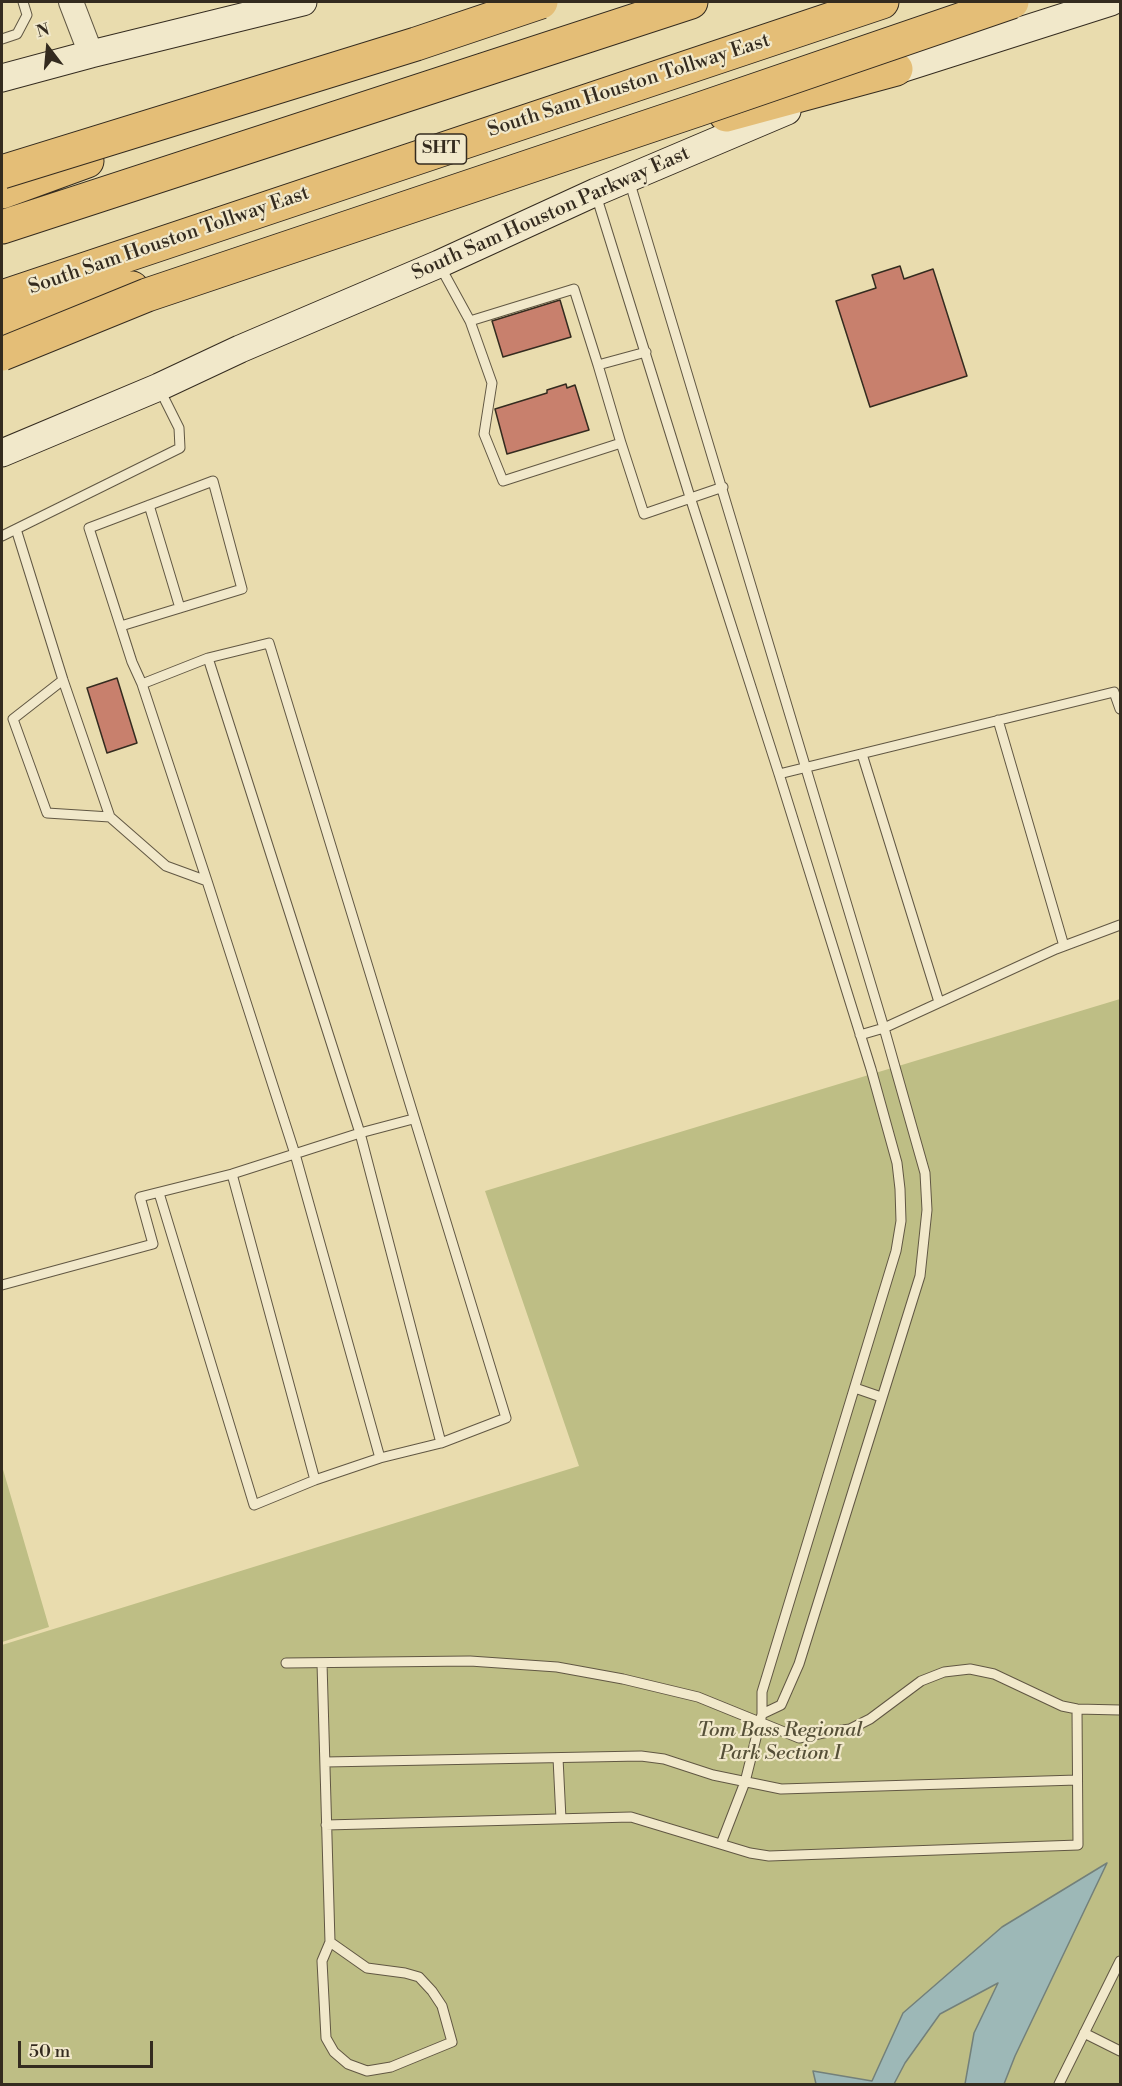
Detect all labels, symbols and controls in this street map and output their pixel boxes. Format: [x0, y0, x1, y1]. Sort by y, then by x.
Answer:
north arrow [18, 18, 78, 78]
text: N [34, 19, 52, 42]
street label: South Sam Houston Tollway East [485, 29, 773, 143]
road number: SHT [416, 134, 466, 164]
street label: South Sam Houston Parkway East [408, 142, 694, 286]
street label: South Sam Houston Tollway East [25, 182, 313, 300]
park label: Tom Bass Regional Park Section I [697, 1719, 863, 1766]
scale bar [21, 2029, 156, 2067]
text: 50 m [29, 2040, 70, 2063]

